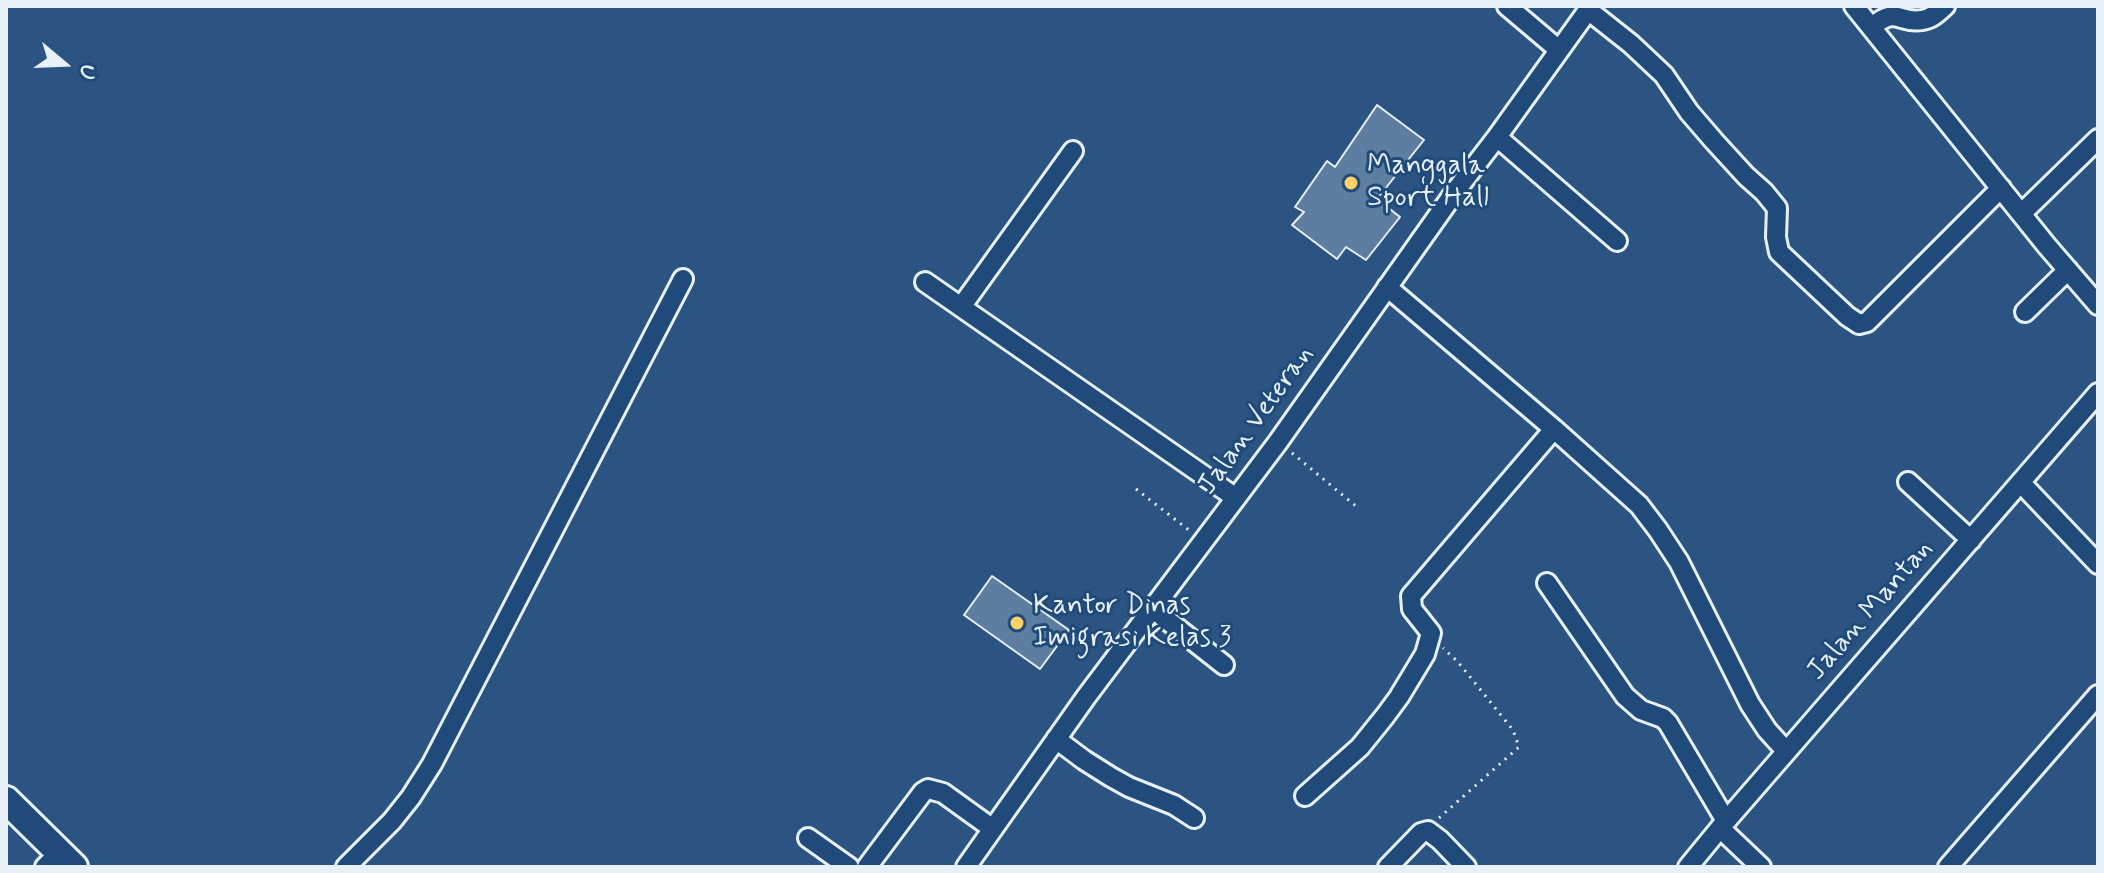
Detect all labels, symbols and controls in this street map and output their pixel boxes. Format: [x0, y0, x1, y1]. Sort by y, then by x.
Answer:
north arrow [24, 24, 104, 104]
text: U [71, 60, 102, 83]
place label: Manggala Sport Hall [1367, 150, 1489, 216]
marker: Manggala Sport Hall [1342, 174, 1360, 192]
street label: Jalan Veteran [1192, 340, 1322, 502]
street label: Jalan Mantan [1801, 534, 1941, 688]
place label: Kantor Dinas Imigrasi Kelas 3 [1033, 590, 1231, 656]
marker: Kantor Dinas Imigrasi Kelas 3 [1008, 614, 1026, 632]

